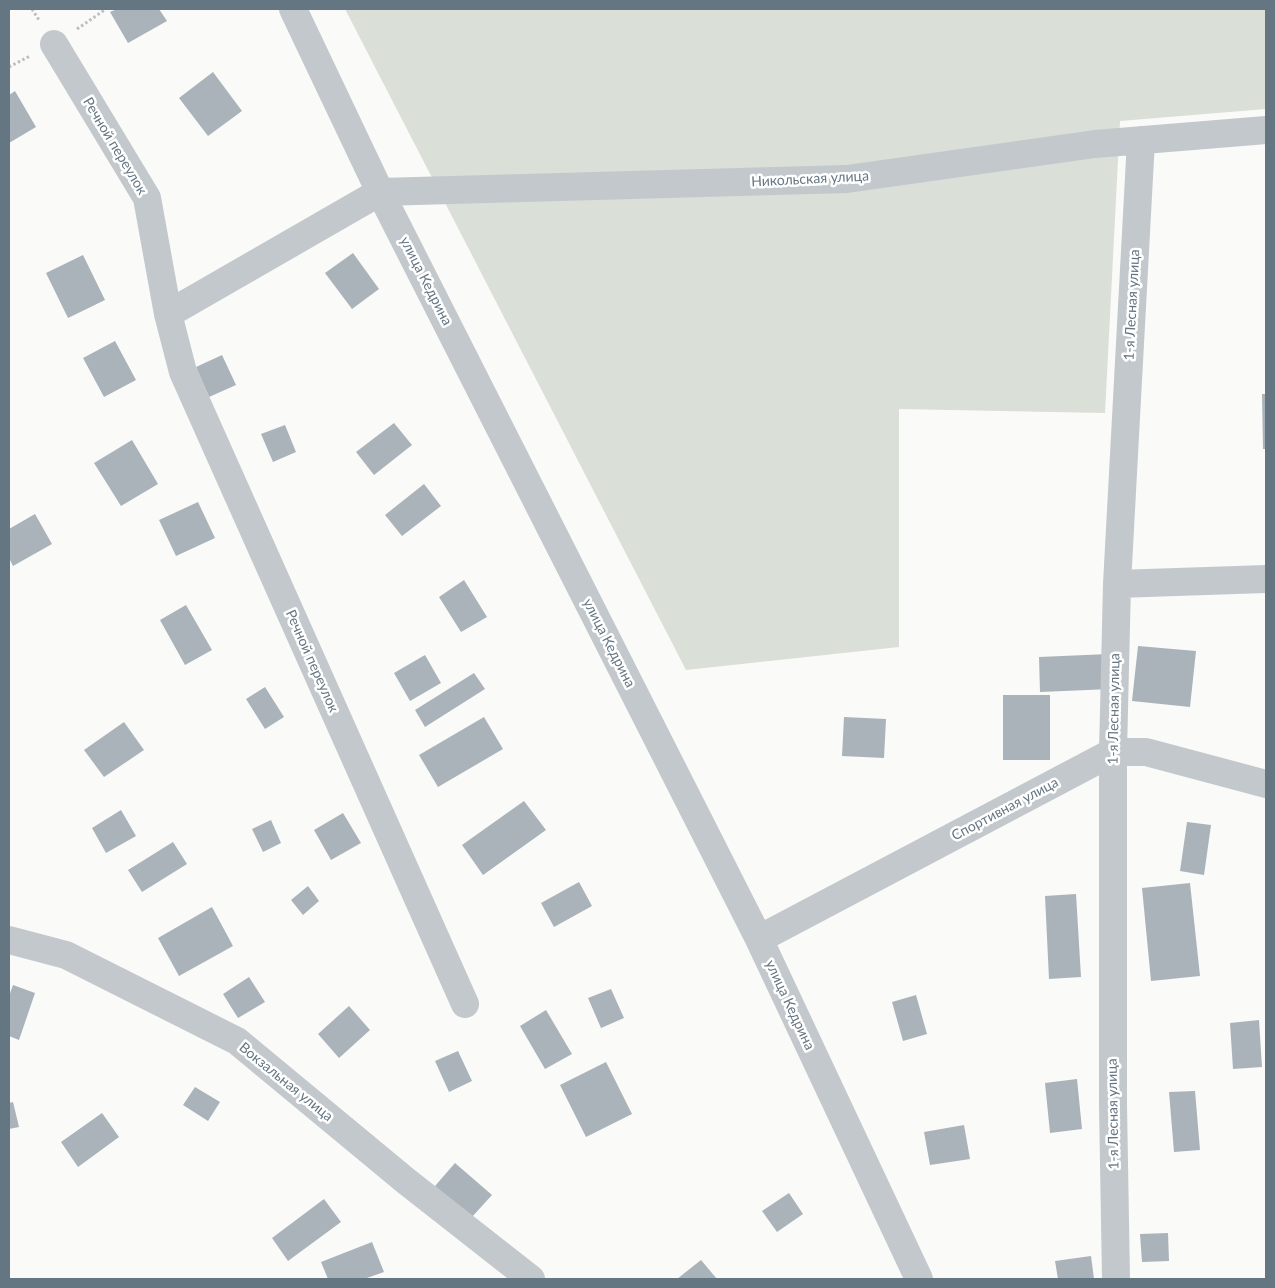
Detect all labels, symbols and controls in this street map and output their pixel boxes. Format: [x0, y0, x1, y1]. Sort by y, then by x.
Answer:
street label: Речной переулок [79, 94, 151, 198]
street label: Никольская улица [751, 168, 869, 190]
street label: улица Кедрина [396, 234, 456, 328]
street label: 1-я Лесная улица [1121, 249, 1143, 361]
street label: улица Кедрина [579, 596, 639, 690]
street label: Речной переулок [282, 607, 342, 715]
street label: 1-я Лесная улица [1105, 653, 1123, 765]
street label: Спортивная улица [949, 774, 1061, 844]
street label: улица Кедрина [762, 957, 818, 1053]
street label: Вокзальная улица [236, 1039, 336, 1125]
street label: 1-я Лесная улица [1104, 1058, 1122, 1170]

